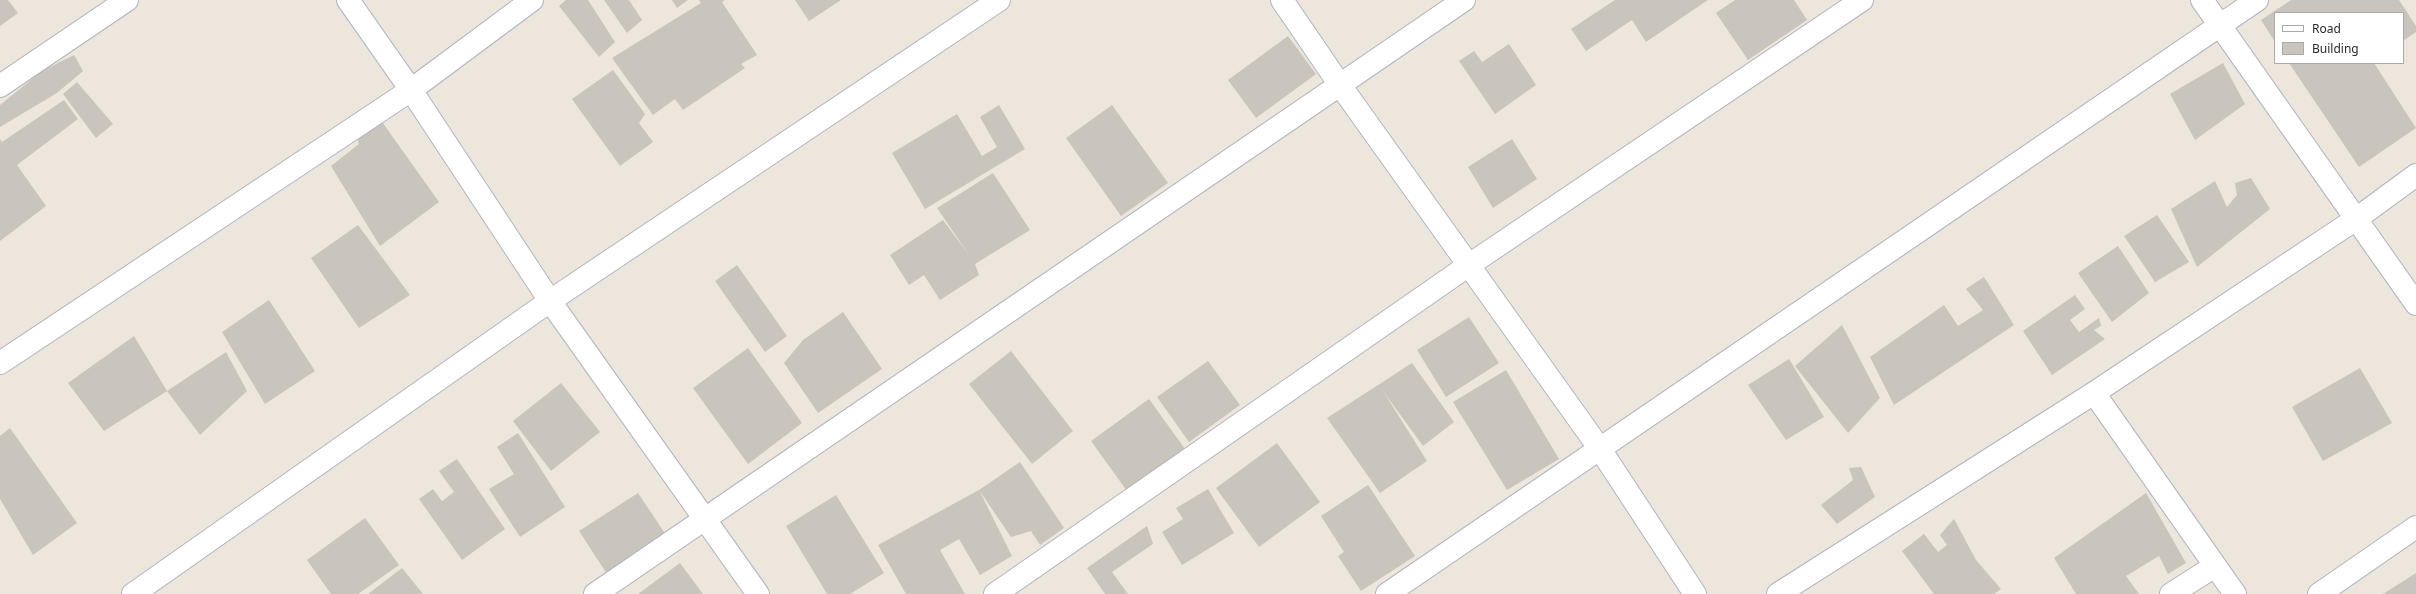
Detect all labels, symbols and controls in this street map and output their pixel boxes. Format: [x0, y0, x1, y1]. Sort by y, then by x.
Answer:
legend [2274, 12, 2404, 64]
text: Road [2312, 20, 2341, 37]
text: Building [2312, 40, 2359, 57]

